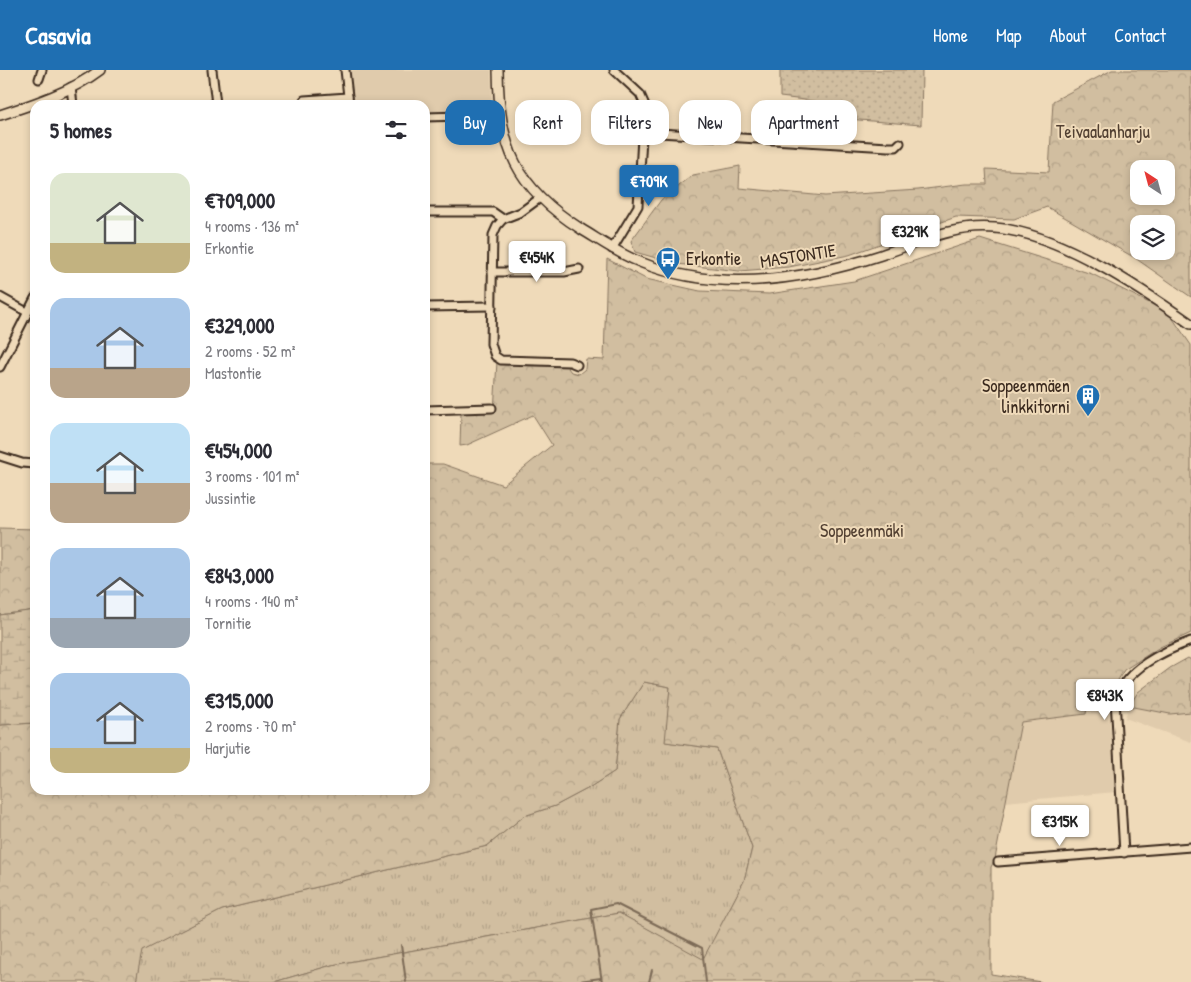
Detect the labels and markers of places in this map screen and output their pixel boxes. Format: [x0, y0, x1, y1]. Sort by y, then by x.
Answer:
pin: €709K [614, 164, 684, 207]
pin: €329K [875, 214, 945, 257]
pin: €454K [502, 240, 572, 283]
bus stop icon: Erkontie [655, 246, 681, 280]
place label: Erkontie [686, 246, 741, 271]
place label: Soppeenmäen linkkitorni [982, 373, 1070, 419]
building icon: Soppeenmäen linkkitorni [1075, 383, 1101, 417]
pin: €843K [1070, 678, 1140, 721]
pin: €315K [1025, 804, 1095, 847]

